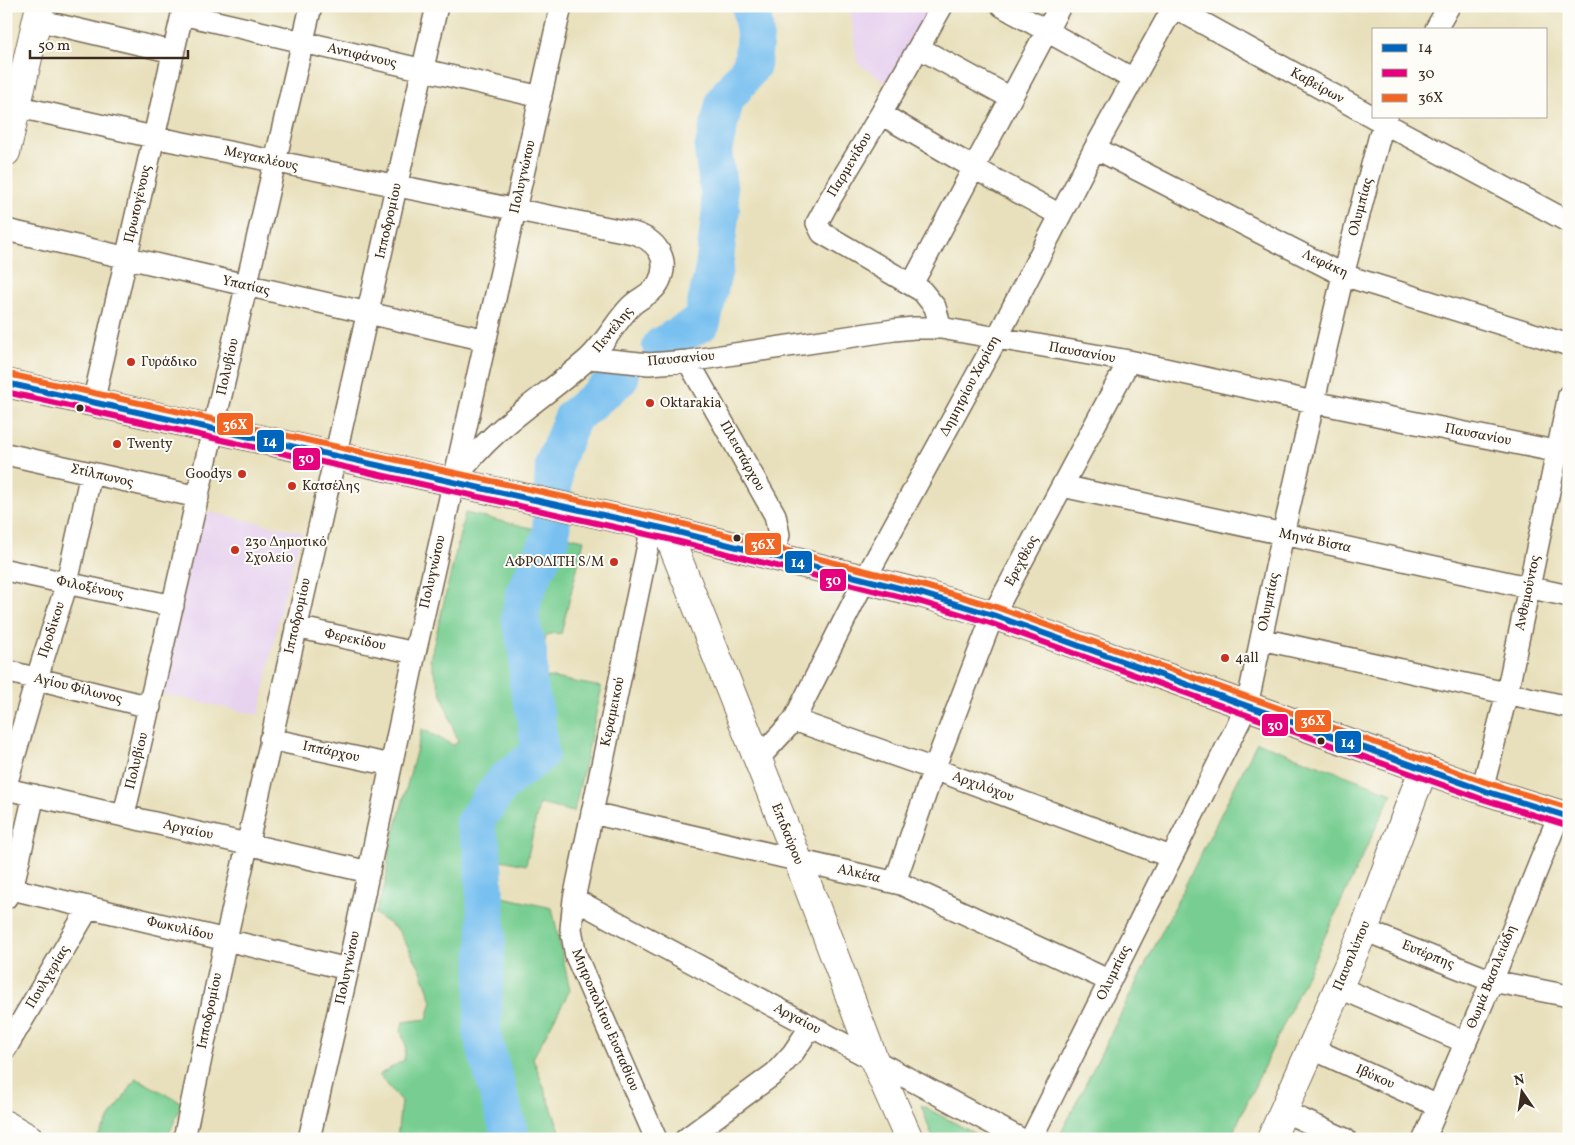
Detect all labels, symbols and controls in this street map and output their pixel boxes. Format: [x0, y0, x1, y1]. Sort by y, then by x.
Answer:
scale bar [30, 28, 188, 60]
legend [1372, 28, 1548, 118]
text: 50 m [38, 36, 70, 57]
text: 14 [1418, 38, 1433, 59]
street label: Αντιφάνους [325, 39, 399, 73]
street label: Καβείρων [1287, 63, 1348, 109]
text: 30 [1418, 64, 1434, 85]
text: 36Χ [1418, 88, 1443, 109]
street label: Παρμενίδου [823, 129, 877, 201]
street label: Πολυγνώτου [505, 138, 541, 216]
street label: Μεγακλέους [222, 142, 300, 176]
street label: Πρωτογένους [120, 163, 156, 245]
street label: Ολυμπίας [1344, 176, 1378, 238]
street label: Ιπποδρομίου [371, 181, 407, 261]
street label: Λεφάκη [1299, 245, 1351, 283]
street label: Υπατίας [220, 271, 272, 301]
street label: Πεντέλης [588, 303, 638, 357]
street label: Δημητρίου Χαρίση [935, 332, 1005, 440]
street label: Πολυβίου [212, 336, 244, 397]
street label: Παυσανίου [1047, 338, 1117, 368]
street label: Παυσανίου [647, 347, 716, 371]
place label: Γυράδικο [141, 353, 197, 372]
marker: Γυράδικο [125, 356, 137, 368]
place label: Oktarakia [660, 394, 721, 413]
marker: Oktarakia [644, 397, 656, 409]
unlabelled marker [75, 403, 85, 413]
line badge: 36Χ [216, 412, 254, 436]
text: 36Χ [223, 416, 248, 435]
street label: Πλειστάρχου [715, 417, 769, 495]
street label: Παυσανίου [1443, 419, 1513, 451]
line badge: 14 [256, 429, 285, 453]
text: 14 [263, 433, 278, 452]
place label: Twenty [127, 435, 173, 454]
marker: Twenty [111, 438, 123, 450]
line badge: 30 [292, 447, 321, 471]
text: 30 [298, 450, 314, 469]
street label: Στίλπωνος [69, 460, 135, 492]
place label: Goodys [185, 465, 232, 484]
marker: Goodys [236, 468, 248, 480]
place label: Κατσέλης [302, 477, 360, 496]
marker: Κατσέλης [286, 480, 298, 492]
street label: Μηνά Βίστα [1277, 524, 1353, 558]
line badge: 36Χ [744, 532, 782, 556]
street label: Ερεχθέος [1001, 532, 1043, 590]
place label: 23ο Δημοτικό Σχολείο [245, 533, 327, 568]
street label: Πολυγνώτου [415, 533, 451, 611]
unlabelled marker [732, 533, 742, 543]
text: 36Χ [751, 536, 776, 555]
marker: 23ο Δημοτικό Σχολείο [229, 544, 241, 556]
line badge: 14 [784, 550, 813, 574]
place label: ΑΦΡΟΔΙΤΗ S/M [505, 553, 604, 572]
street label: Ανθεμούντος [1511, 553, 1545, 633]
text: 14 [791, 554, 806, 573]
marker: ΑΦΡΟΔΙΤΗ S/M [608, 556, 620, 568]
line badge: 30 [819, 568, 847, 592]
street label: Ολυμπίας [1254, 571, 1284, 633]
street label: Φιλοξένους [54, 572, 126, 604]
text: 30 [825, 572, 841, 591]
street label: Ιπποδρομίου [280, 576, 316, 656]
street label: Προδίκου [34, 599, 70, 661]
street label: Φερεκίδου [322, 624, 388, 656]
place label: 4all [1235, 649, 1259, 668]
marker: 4all [1219, 652, 1231, 664]
street label: Αγίου Φίλωνος [32, 669, 124, 709]
street label: Κεραμεικού [596, 675, 630, 749]
line badge: 36Χ [1294, 709, 1332, 733]
text: 36Χ [1301, 712, 1326, 731]
line badge: 30 [1261, 713, 1289, 737]
text: 30 [1267, 717, 1283, 736]
street label: Πολυβίου [121, 730, 153, 791]
line badge: 14 [1334, 730, 1362, 754]
text: 14 [1341, 734, 1356, 753]
unlabelled marker [1316, 736, 1326, 746]
street label: Ιππάρχου [301, 737, 361, 767]
street label: Αρχιλόχου [949, 767, 1017, 807]
street label: Επιδαύρου [766, 800, 808, 868]
street label: Αργαίου [161, 815, 215, 845]
street label: Αλκέτα [836, 860, 883, 888]
street label: Φωκυλίδου [145, 912, 216, 946]
street label: Παυσιλύπου [1329, 918, 1375, 994]
street label: Θωμά Βασιλειάδη [1462, 922, 1522, 1032]
street label: Πολυγνώτου [331, 929, 365, 1007]
street label: Ευτέρπης [1399, 936, 1457, 974]
street label: Πουλχερίας [22, 942, 74, 1012]
street label: Ολυμπίας [1092, 942, 1136, 1004]
street label: Μητροπολίτου Ευσταθίου [566, 946, 644, 1094]
street label: Ιπποδρομίου [193, 971, 227, 1051]
street label: Αργαίου [770, 999, 824, 1039]
street label: Ιβύκου [1353, 1060, 1398, 1094]
north arrow [1498, 1068, 1548, 1118]
text: N [1512, 1070, 1527, 1091]

